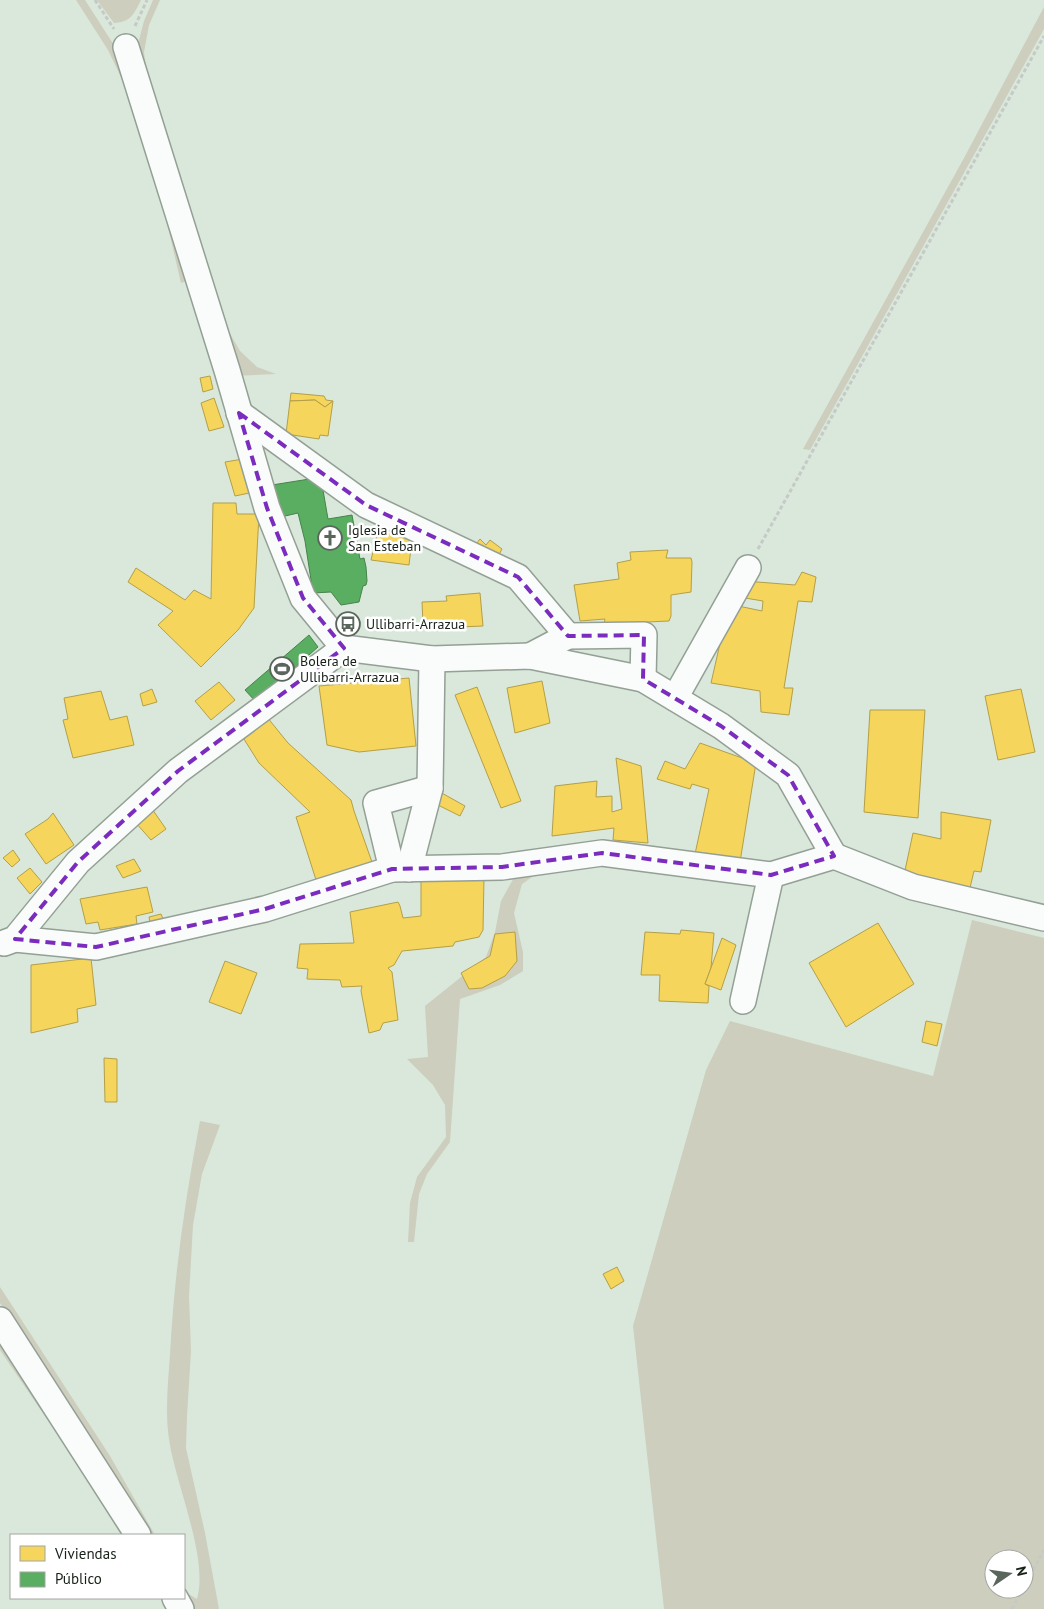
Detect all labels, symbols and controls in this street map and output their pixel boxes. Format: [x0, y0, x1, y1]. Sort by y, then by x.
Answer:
place label: Iglesia de San Esteban [348, 521, 421, 555]
church icon: Iglesia de San Esteban [317, 525, 343, 551]
bus stop icon: Ullibarri-Arrazua [335, 611, 361, 637]
place label: Ullibarri-Arrazua [366, 615, 465, 633]
place label: Bolera de Ullibarri-Arrazua [300, 652, 399, 686]
sports icon: Bolera de Ullibarri-Arrazua [269, 656, 295, 682]
legend [10, 1534, 185, 1599]
text: Viviendas [54, 1544, 116, 1563]
north arrow [984, 1549, 1034, 1599]
text: N [1012, 1565, 1031, 1578]
text: Público [55, 1569, 102, 1588]

